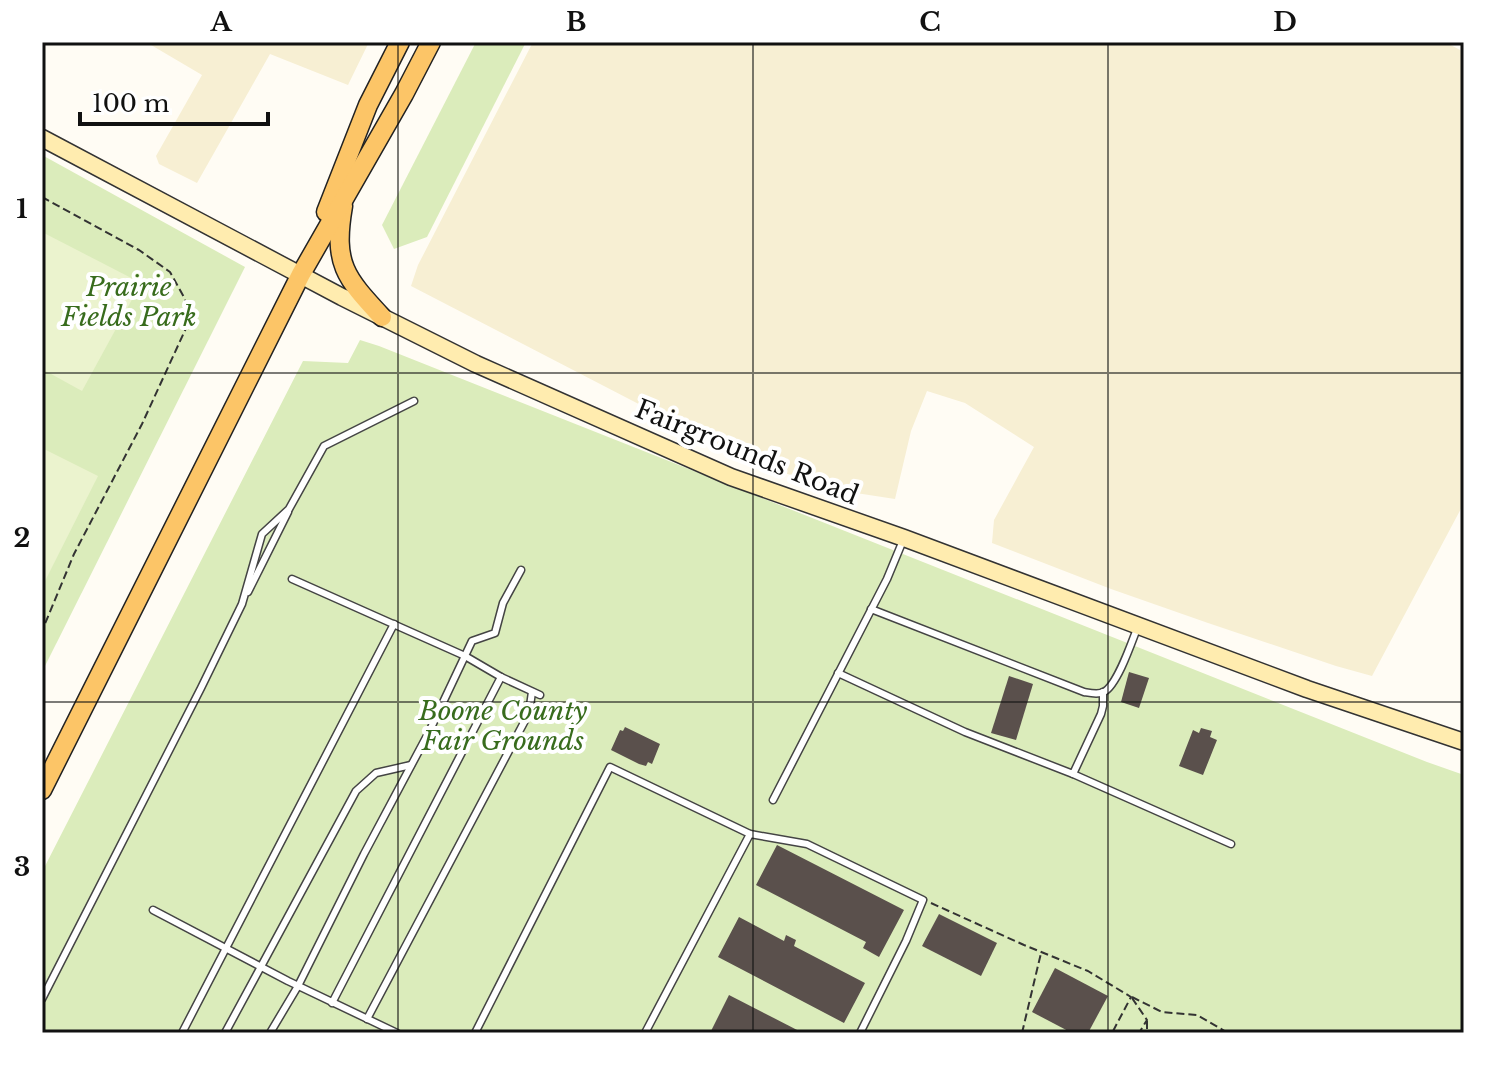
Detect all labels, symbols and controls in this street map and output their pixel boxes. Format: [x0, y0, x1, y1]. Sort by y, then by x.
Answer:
text: A [209, 6, 232, 38]
text: B [566, 6, 586, 38]
text: C [919, 6, 941, 38]
text: D [1273, 6, 1297, 38]
scale bar [80, 76, 268, 126]
text: 100 m [92, 89, 170, 118]
text: 1 [16, 193, 28, 225]
park label: Prairie Fields Park [60, 271, 197, 333]
street label: Fairgrounds Road [631, 393, 863, 511]
text: 2 [14, 522, 30, 554]
park label: Boone County Fair Grounds [418, 695, 588, 757]
text: 3 [14, 851, 30, 883]

